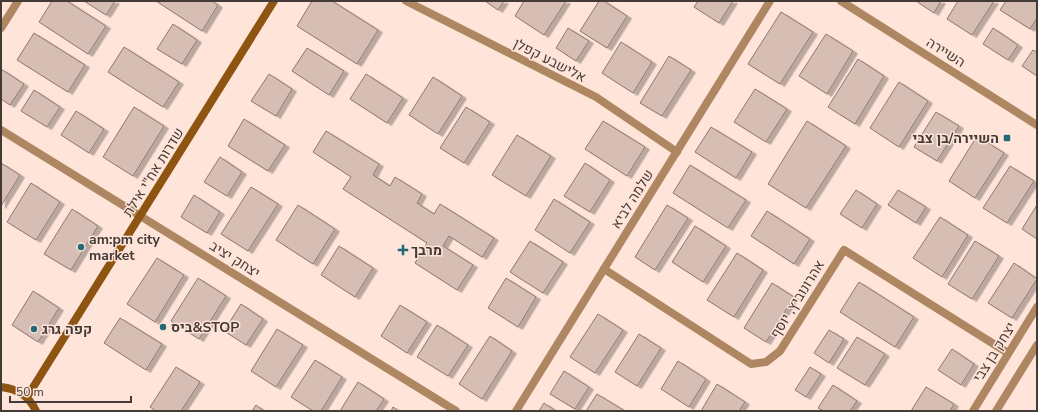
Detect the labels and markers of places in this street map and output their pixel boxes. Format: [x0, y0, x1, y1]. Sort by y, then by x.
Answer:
place label: השיירה/בן צבי [912, 129, 999, 148]
marker: השיירה/בן צבי [1002, 133, 1012, 143]
place label: am:pm city market [89, 230, 161, 265]
place label: מרבך [411, 241, 442, 260]
marker: am:pm city market [76, 242, 86, 252]
marker: מרבך [398, 245, 408, 255]
place label: ביס&STOP [171, 318, 239, 337]
place label: קפה גרג [42, 320, 92, 339]
marker: ביס&STOP [158, 322, 168, 332]
marker: קפה גרג [29, 324, 39, 334]

